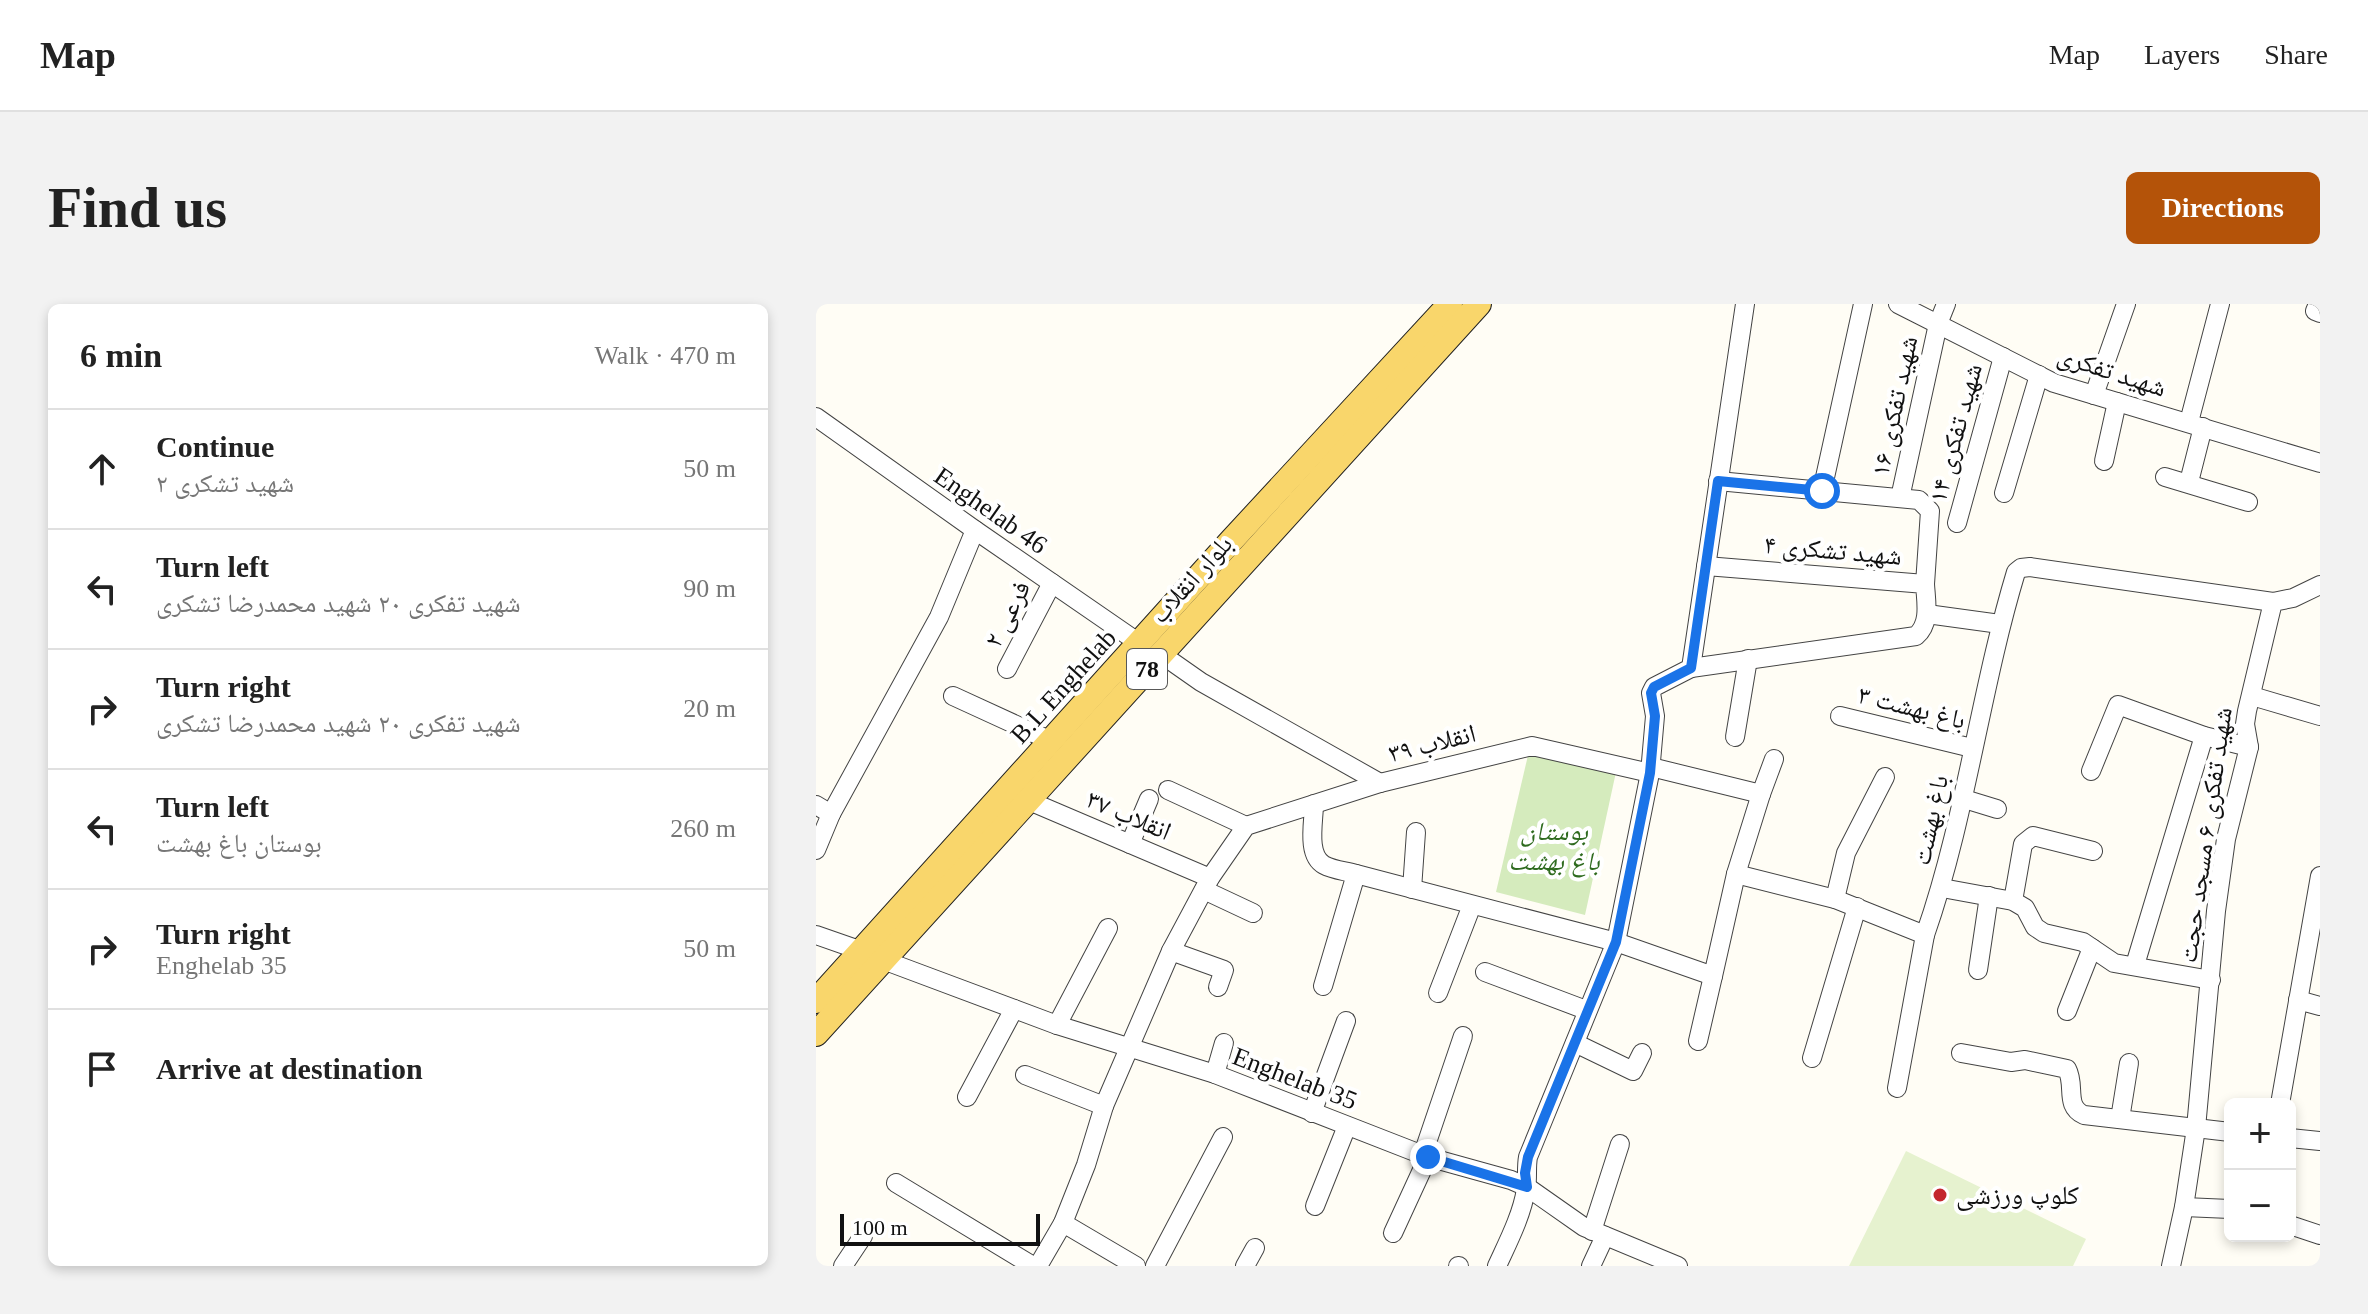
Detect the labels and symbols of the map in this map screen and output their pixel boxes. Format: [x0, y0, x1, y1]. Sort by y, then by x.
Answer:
street label: شهید تفکری ۱۶ [1865, 333, 1924, 479]
street label: شهید تفکری [2053, 340, 2170, 404]
street label: شهید تفکری ۱۴ [1923, 361, 1989, 506]
street label: Enghelab 46 [929, 461, 1053, 560]
route start [1804, 473, 1840, 509]
street label: بلوار انقلاب [1145, 530, 1238, 629]
street label: شهید تشکری ۴ [1763, 530, 1903, 572]
street label: فرعی ۲ [978, 576, 1037, 653]
street label: B.L Enghelab [1005, 623, 1122, 749]
road number: 78 [1127, 649, 1167, 689]
street label: باغ بهشت ۳ [1855, 680, 1969, 736]
street label: شهید تفکری ۶ مسجد حجت [2173, 705, 2239, 965]
street label: انقلاب ۳۹ [1385, 719, 1479, 768]
street label: باغ بهشت [1907, 772, 1955, 868]
street label: انقلاب ۳۷ [1082, 785, 1176, 846]
park label: بوستان باغ بهشت [1508, 817, 1601, 878]
street label: Enghelab 35 [1229, 1042, 1361, 1115]
route end [1410, 1139, 1446, 1175]
place label: کلوپ ورزشی [1956, 1181, 2079, 1211]
marker: کلوپ ورزشی [1931, 1186, 1949, 1204]
scale bar [840, 1210, 1040, 1246]

